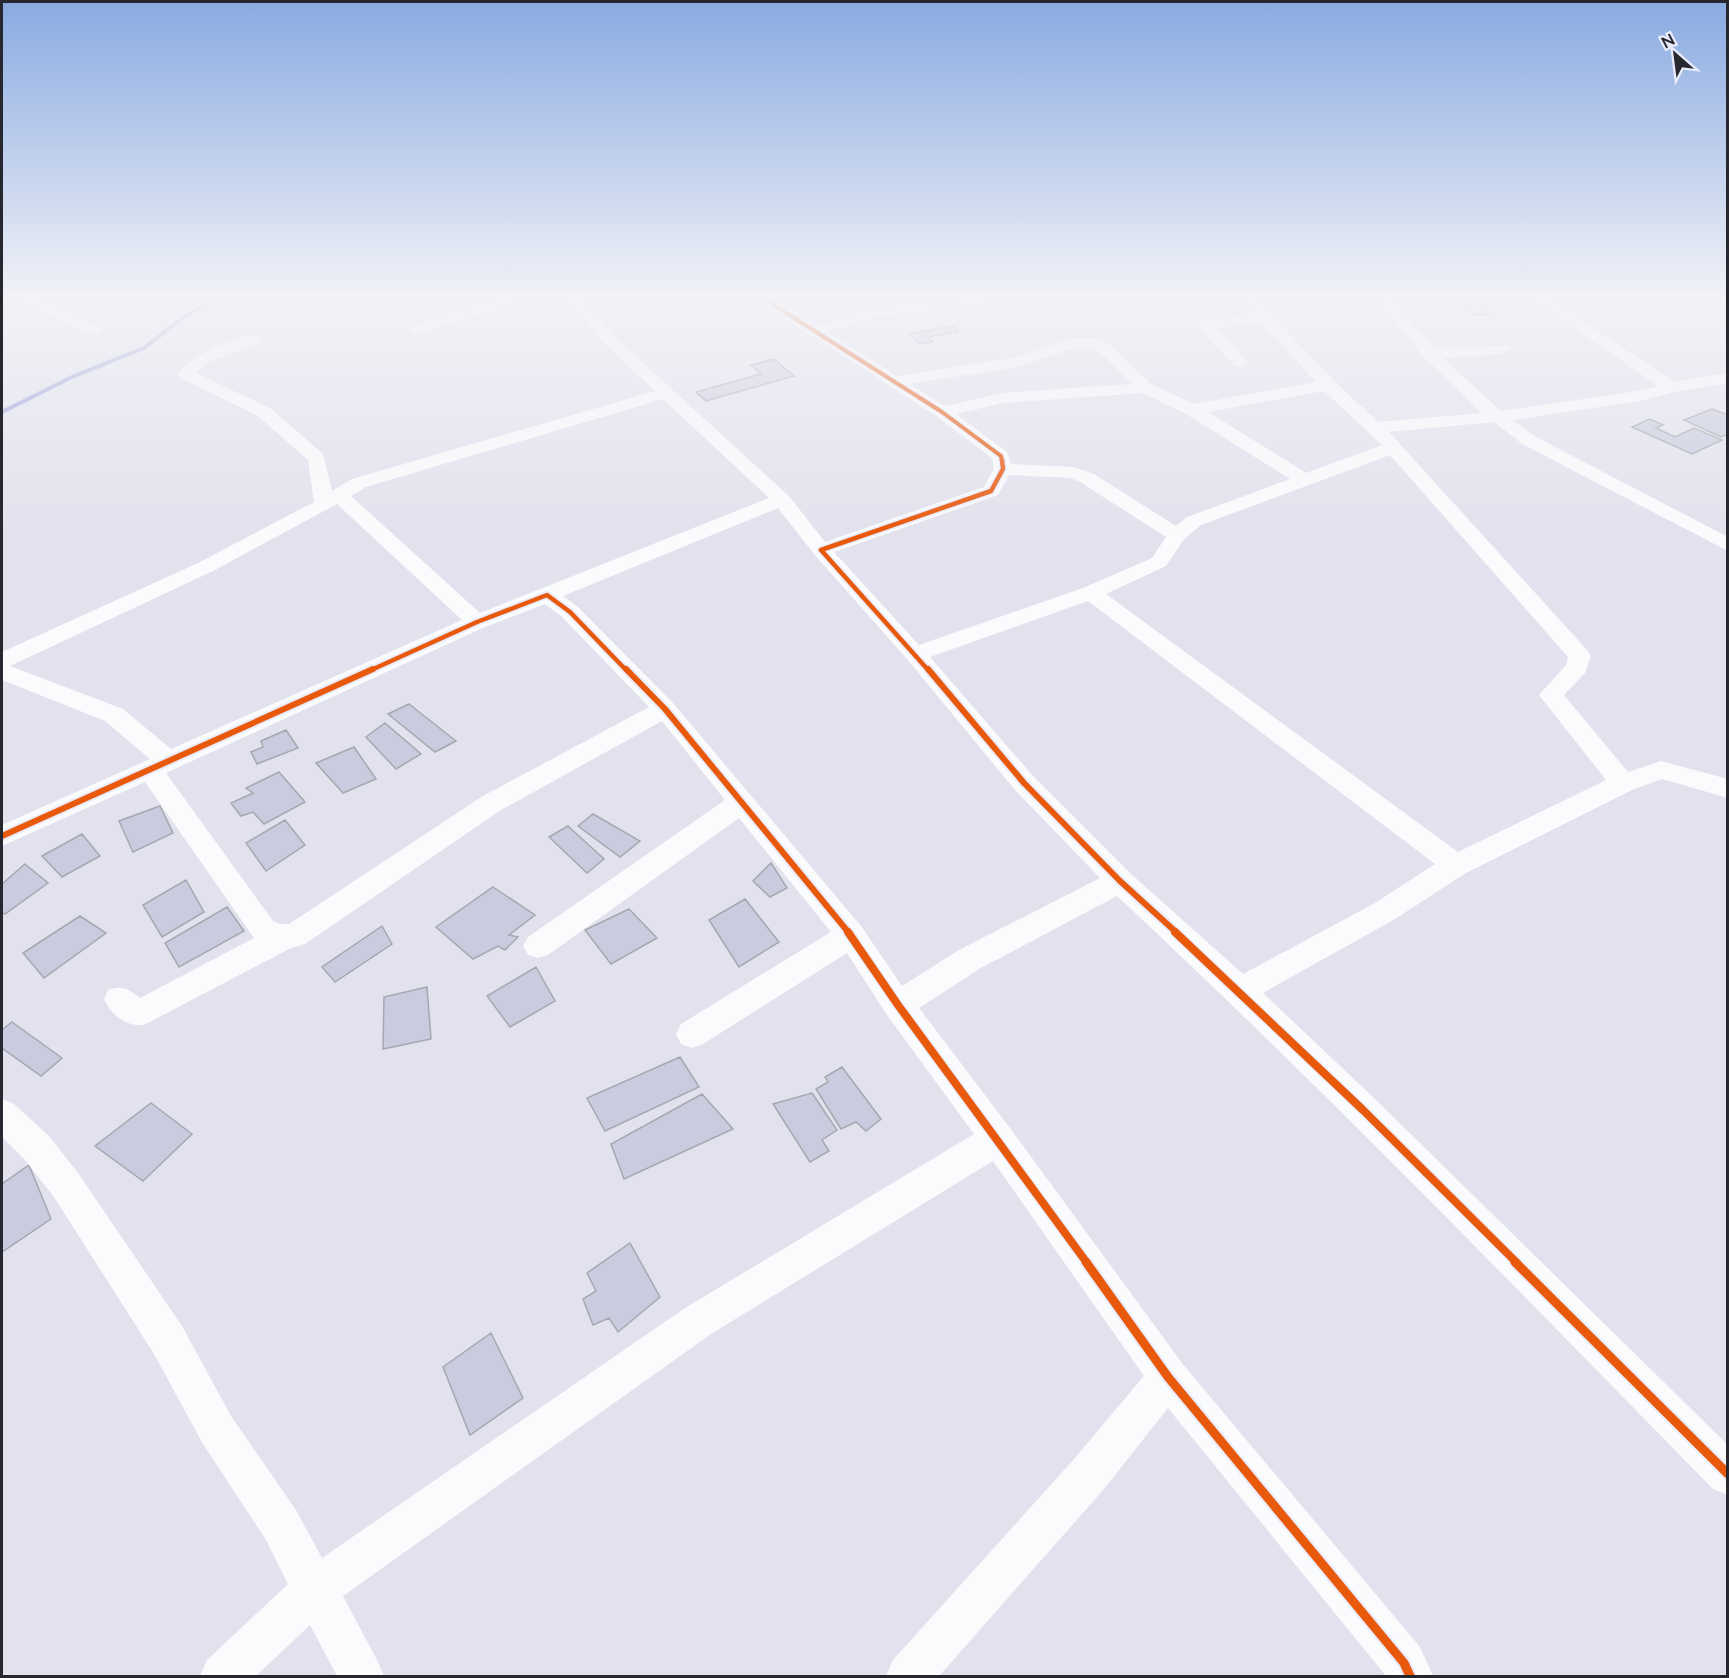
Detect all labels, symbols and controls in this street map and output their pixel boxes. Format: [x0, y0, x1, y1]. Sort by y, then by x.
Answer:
north arrow [1645, 24, 1705, 84]
text: N [1658, 29, 1678, 52]

